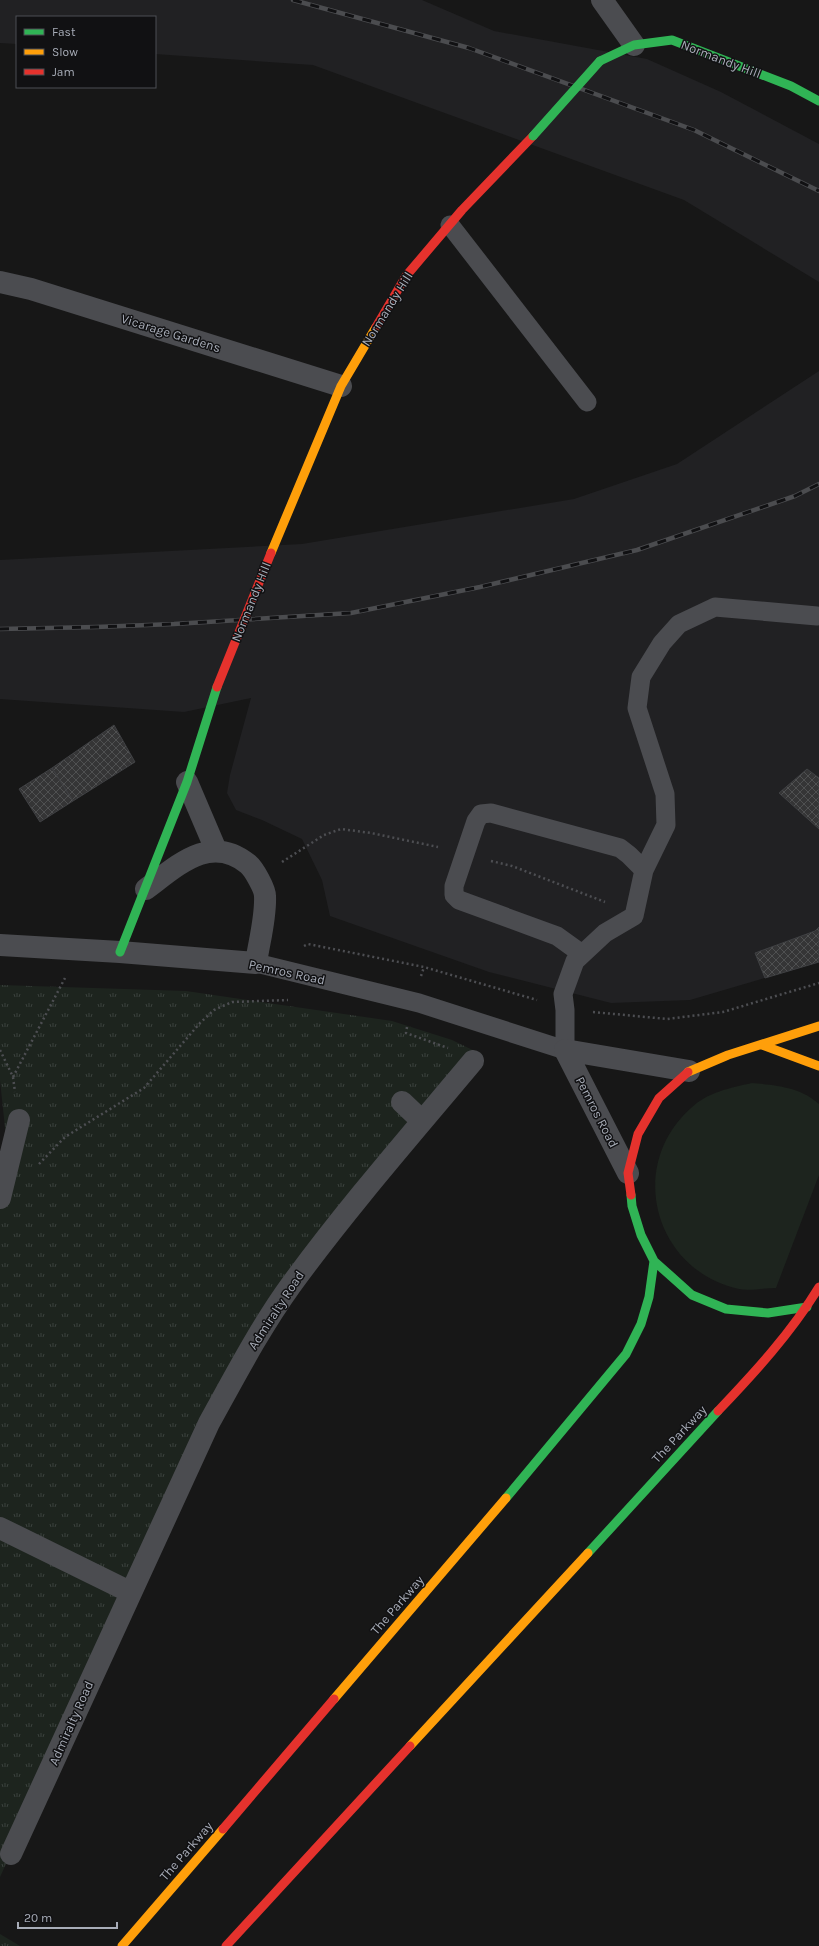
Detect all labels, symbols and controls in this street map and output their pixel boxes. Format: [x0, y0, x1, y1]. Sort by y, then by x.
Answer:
legend [16, 16, 156, 88]
text: Fast [52, 25, 76, 39]
street label: Normandy Hill [679, 37, 763, 81]
text: Slow [52, 45, 78, 59]
text: Jam [52, 65, 75, 79]
street label: Normandy Hill [358, 269, 416, 349]
street label: Vicarage Gardens [119, 311, 223, 355]
street label: Normandy Hill [228, 560, 274, 644]
street label: Pemros Road [247, 957, 327, 987]
street label: Pemros Road [573, 1074, 621, 1150]
street label: Admiralty Road [245, 1268, 307, 1352]
street label: The Parkway [649, 1402, 709, 1466]
street label: The Parkway [367, 1572, 427, 1638]
street label: Admiralty Road [46, 1679, 96, 1767]
street label: The Parkway [156, 1818, 216, 1884]
scale bar [18, 1904, 117, 1930]
text: 20 m [24, 1911, 52, 1925]

